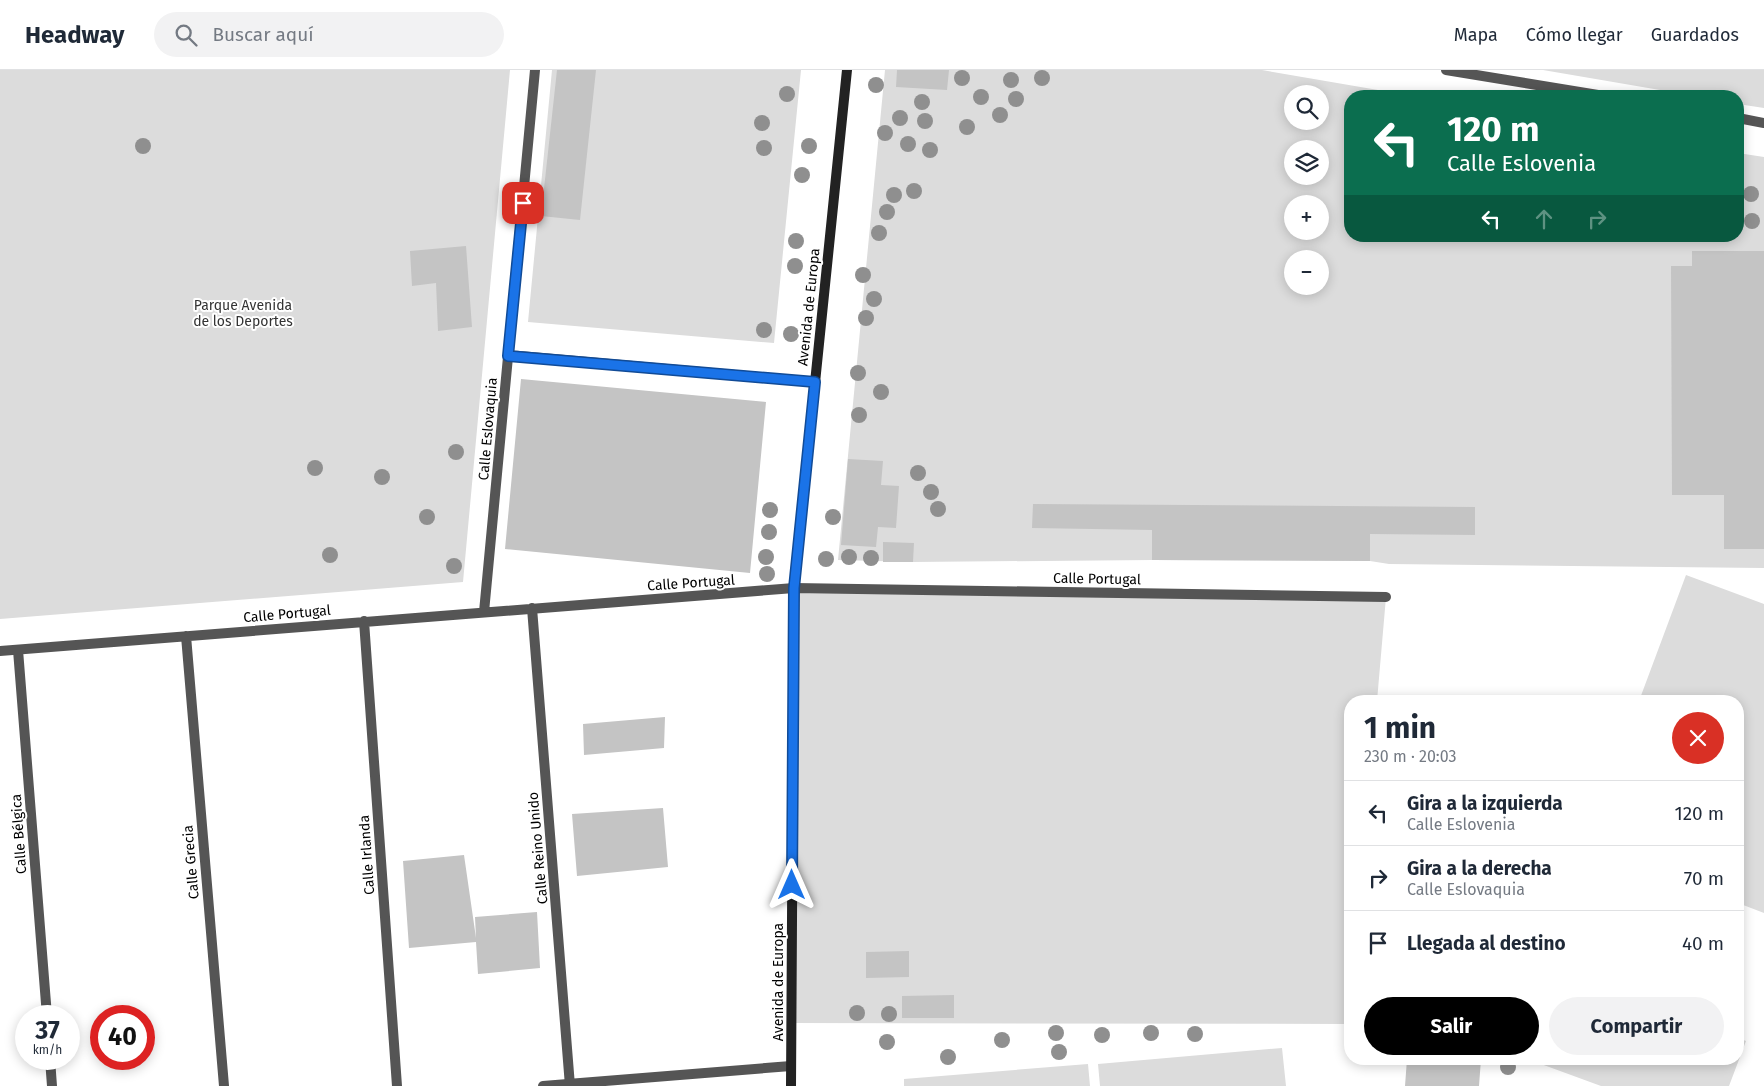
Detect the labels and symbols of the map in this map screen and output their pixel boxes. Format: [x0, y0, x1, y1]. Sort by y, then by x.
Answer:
pin [502, 182, 544, 224]
street label: Avenida de Europa [794, 247, 824, 367]
park label: Parque Avenida de los Deportes [193, 297, 293, 330]
street label: Calle Eslovaquia [475, 377, 501, 481]
street label: Calle Portugal [1053, 570, 1141, 588]
street label: Calle Portugal [647, 571, 735, 595]
street label: Calle Portugal [243, 602, 331, 626]
street label: Calle Reino Unido [525, 791, 551, 905]
street label: Calle Bélgica [8, 793, 30, 875]
street label: Calle Irlanda [356, 814, 378, 896]
street label: Calle Grecia [179, 824, 203, 900]
position arrow [765, 858, 817, 910]
street label: Avenida de Europa [770, 923, 787, 1041]
speed limit sign: 40 [90, 1005, 155, 1070]

